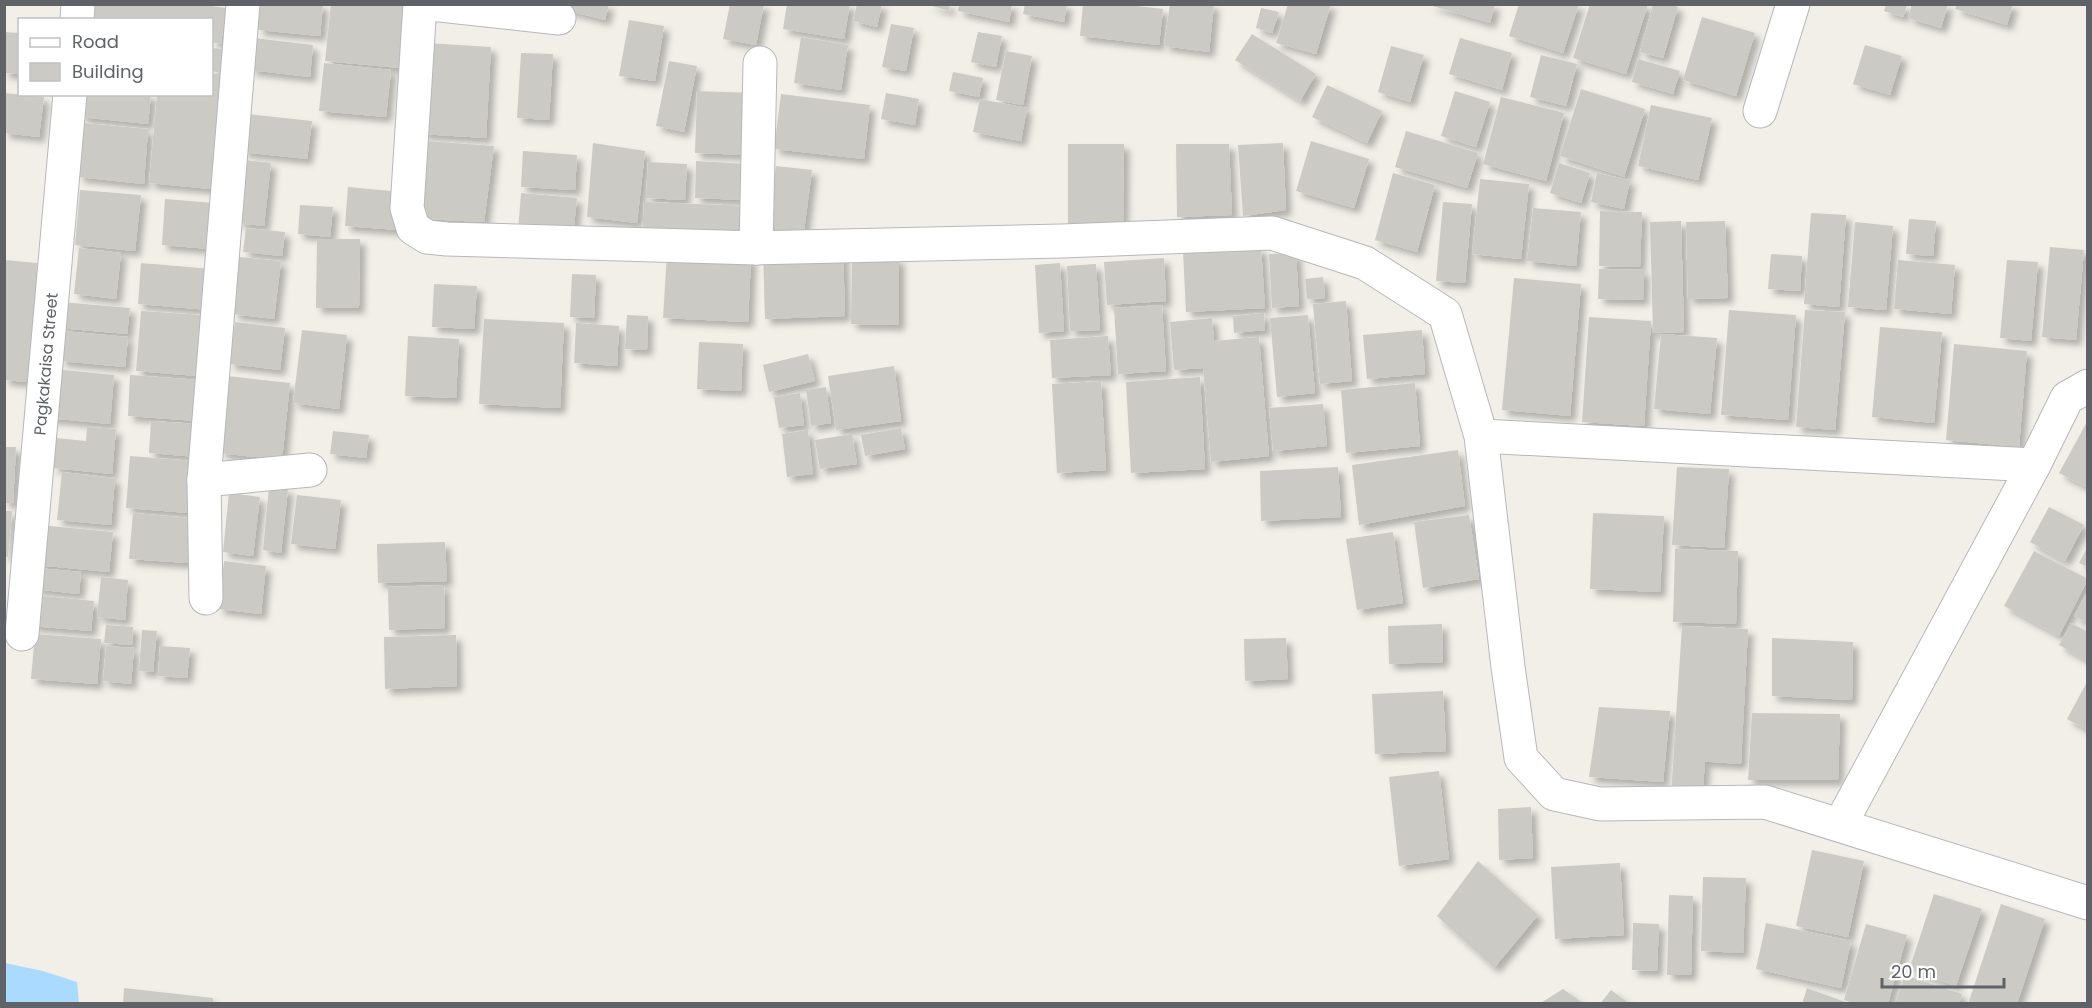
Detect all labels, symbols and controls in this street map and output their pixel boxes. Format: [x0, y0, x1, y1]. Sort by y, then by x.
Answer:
legend [18, 18, 213, 96]
text: Road [72, 29, 119, 54]
text: Building [72, 59, 144, 84]
street label: Pagkakaisa Street [28, 291, 64, 436]
scale bar [1882, 951, 2004, 989]
text: 20 m [1891, 959, 1936, 984]

